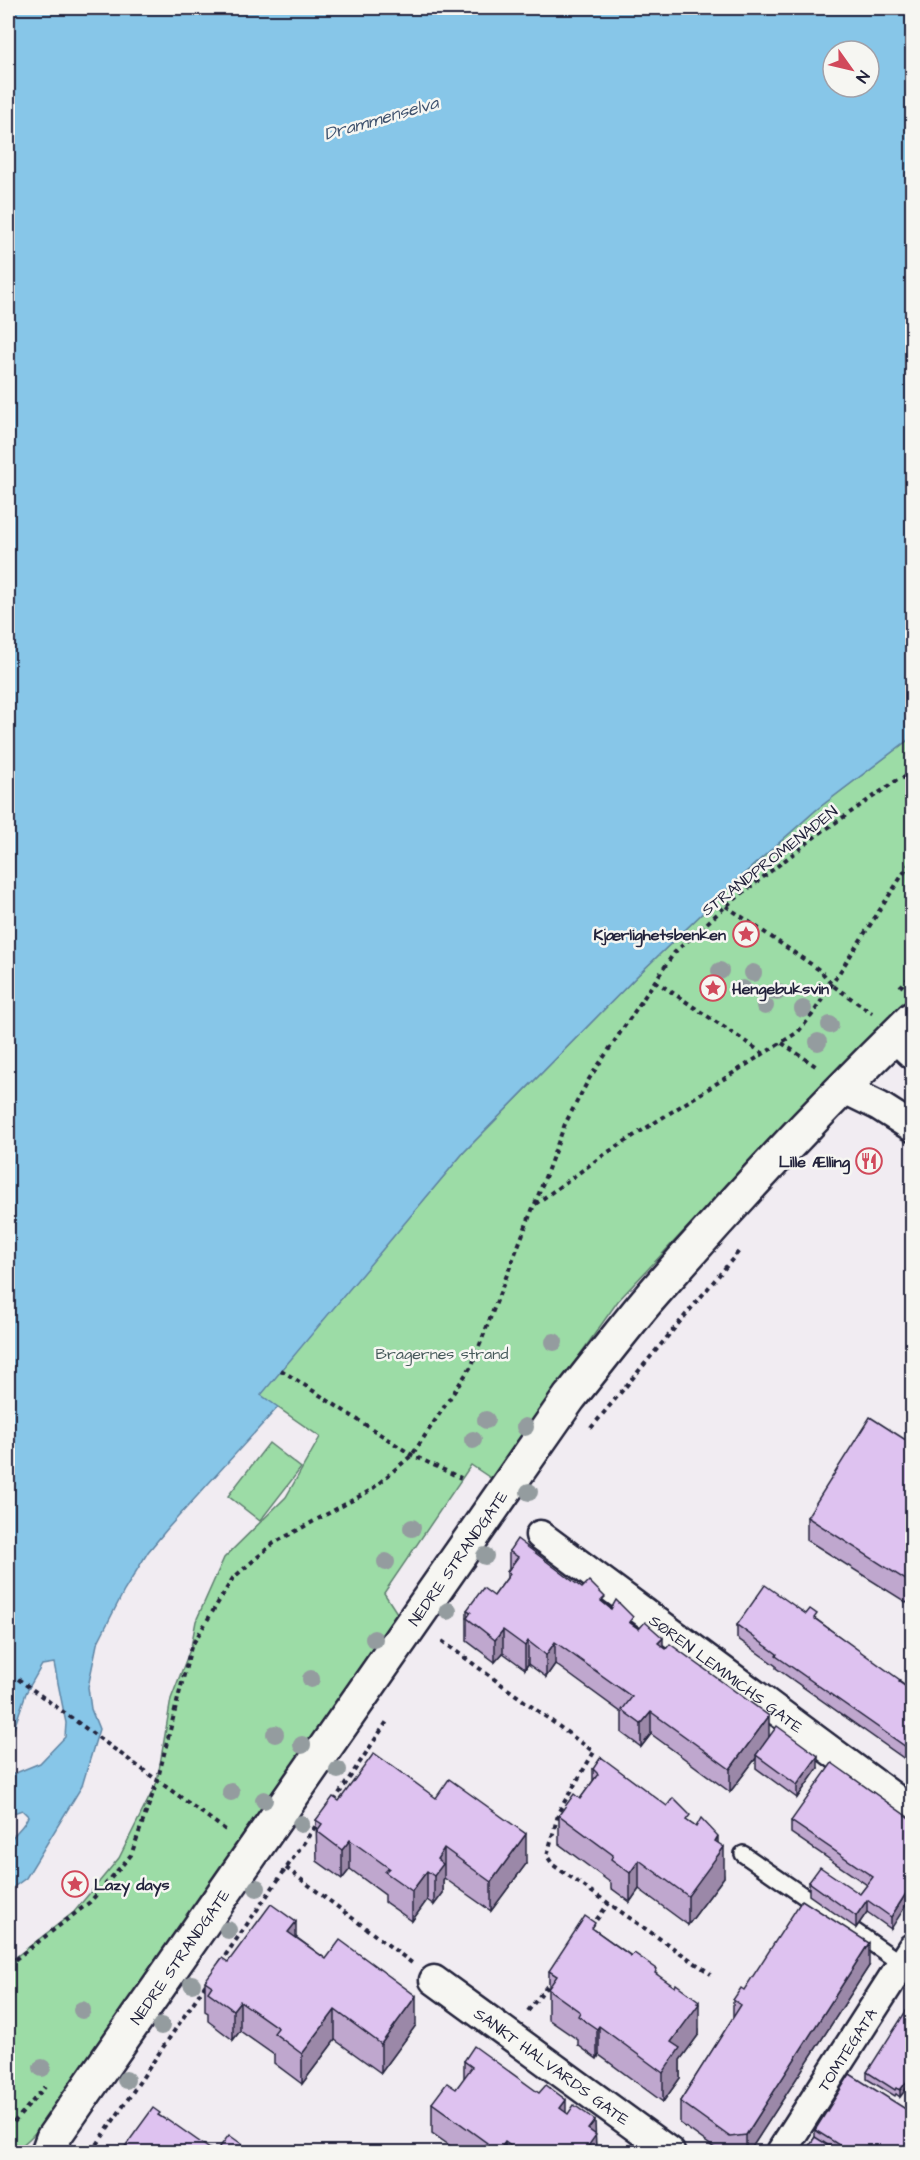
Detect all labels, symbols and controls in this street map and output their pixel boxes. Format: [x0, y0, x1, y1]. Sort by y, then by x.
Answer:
north arrow [821, 39, 881, 99]
text: N [851, 67, 875, 87]
water label: Drammenselva [321, 90, 442, 147]
street label: STRANDPROMENADEN [697, 801, 842, 921]
place icon: Kjærlighetsbenken [731, 919, 761, 949]
place label: Kjærlighetsbenken [593, 924, 726, 948]
place icon: Hengebuksvin [698, 973, 728, 1003]
place label: Hengebuksvin [732, 978, 829, 1002]
restaurant icon: Lille Ælling [854, 1146, 884, 1176]
place label: Lille Ælling [779, 1151, 851, 1175]
park label: Bragernes strand [376, 1343, 508, 1366]
street label: NEDRE STRANDGATE [403, 1486, 513, 1631]
street label: SØREN LEMMICHS GATE [644, 1610, 807, 1739]
place icon: Lazy days [60, 1869, 90, 1899]
place label: Lazy days [94, 1874, 169, 1897]
street label: NEDRE STRANDGATE [125, 1885, 235, 2029]
street label: SANKT HALVARDS GATE [469, 2003, 634, 2131]
street label: TOMTEGATA [813, 2004, 883, 2096]

